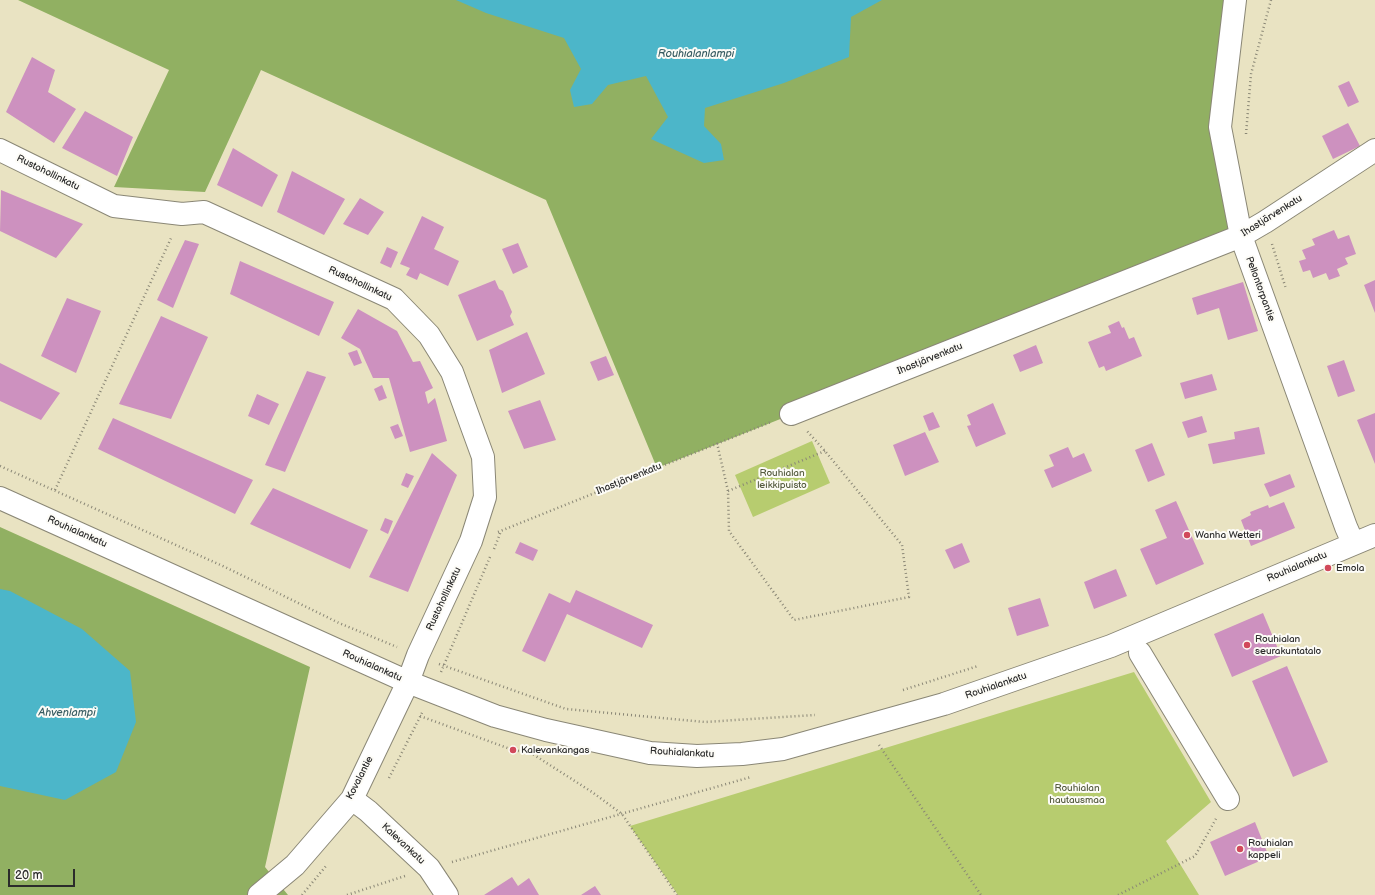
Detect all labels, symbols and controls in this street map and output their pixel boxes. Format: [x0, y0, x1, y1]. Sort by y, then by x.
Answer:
water label: Rouhialanlampi [658, 47, 734, 61]
street label: Rustohollinkatu [14, 153, 82, 193]
street label: Ihastjärvenkatu [1239, 192, 1305, 240]
street label: Pellontorpantie [1243, 255, 1277, 323]
street label: Rustohollinkatu [326, 264, 394, 304]
street label: Ihastjärvenkatu [895, 340, 965, 378]
street label: Ihastjärvenkatu [594, 460, 664, 498]
park label: Rouhialan leikkipuisto [757, 467, 807, 490]
street label: Rouhialankatu [45, 513, 109, 551]
place label: Wanha Wetteri [1195, 529, 1261, 541]
marker: Wanha Wetteri [1182, 530, 1192, 540]
street label: Rouhialankatu [1265, 549, 1329, 585]
place label: Emola [1336, 562, 1364, 574]
marker: Emola [1323, 563, 1333, 573]
street label: Rustohollinkatu [424, 565, 464, 633]
place label: Rouhialan seurakuntatalo [1255, 633, 1321, 656]
marker: Rouhialan seurakuntatalo [1242, 640, 1252, 650]
street label: Rouhialankatu [340, 647, 404, 685]
street label: Rouhialankatu [964, 670, 1028, 702]
water label: Ahvenlampi [38, 706, 96, 720]
place label: Kalevankangas [521, 744, 589, 756]
marker: Kalevankangas [508, 745, 518, 755]
street label: Rouhialankatu [650, 745, 714, 761]
street label: Kovalantie [344, 754, 376, 802]
park label: Rouhialan hautausmaa [1049, 782, 1105, 806]
street label: Kalevankatu [379, 821, 427, 867]
place label: Rouhialan kappeli [1248, 837, 1293, 860]
marker: Rouhialan kappeli [1235, 844, 1245, 854]
scale bar [10, 861, 77, 887]
text: 20 m [15, 868, 42, 883]

